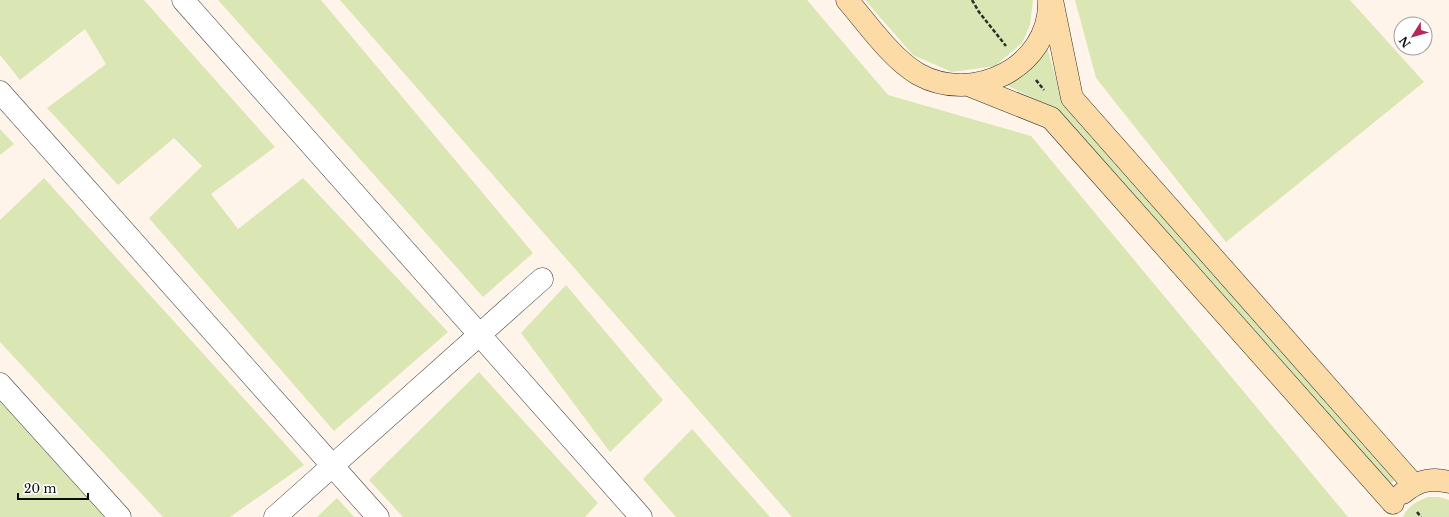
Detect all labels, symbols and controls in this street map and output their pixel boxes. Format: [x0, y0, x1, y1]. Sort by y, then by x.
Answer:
north arrow [1393, 16, 1433, 56]
text: N [1396, 33, 1414, 50]
scale bar [18, 475, 88, 501]
text: 20 m [24, 481, 56, 496]

